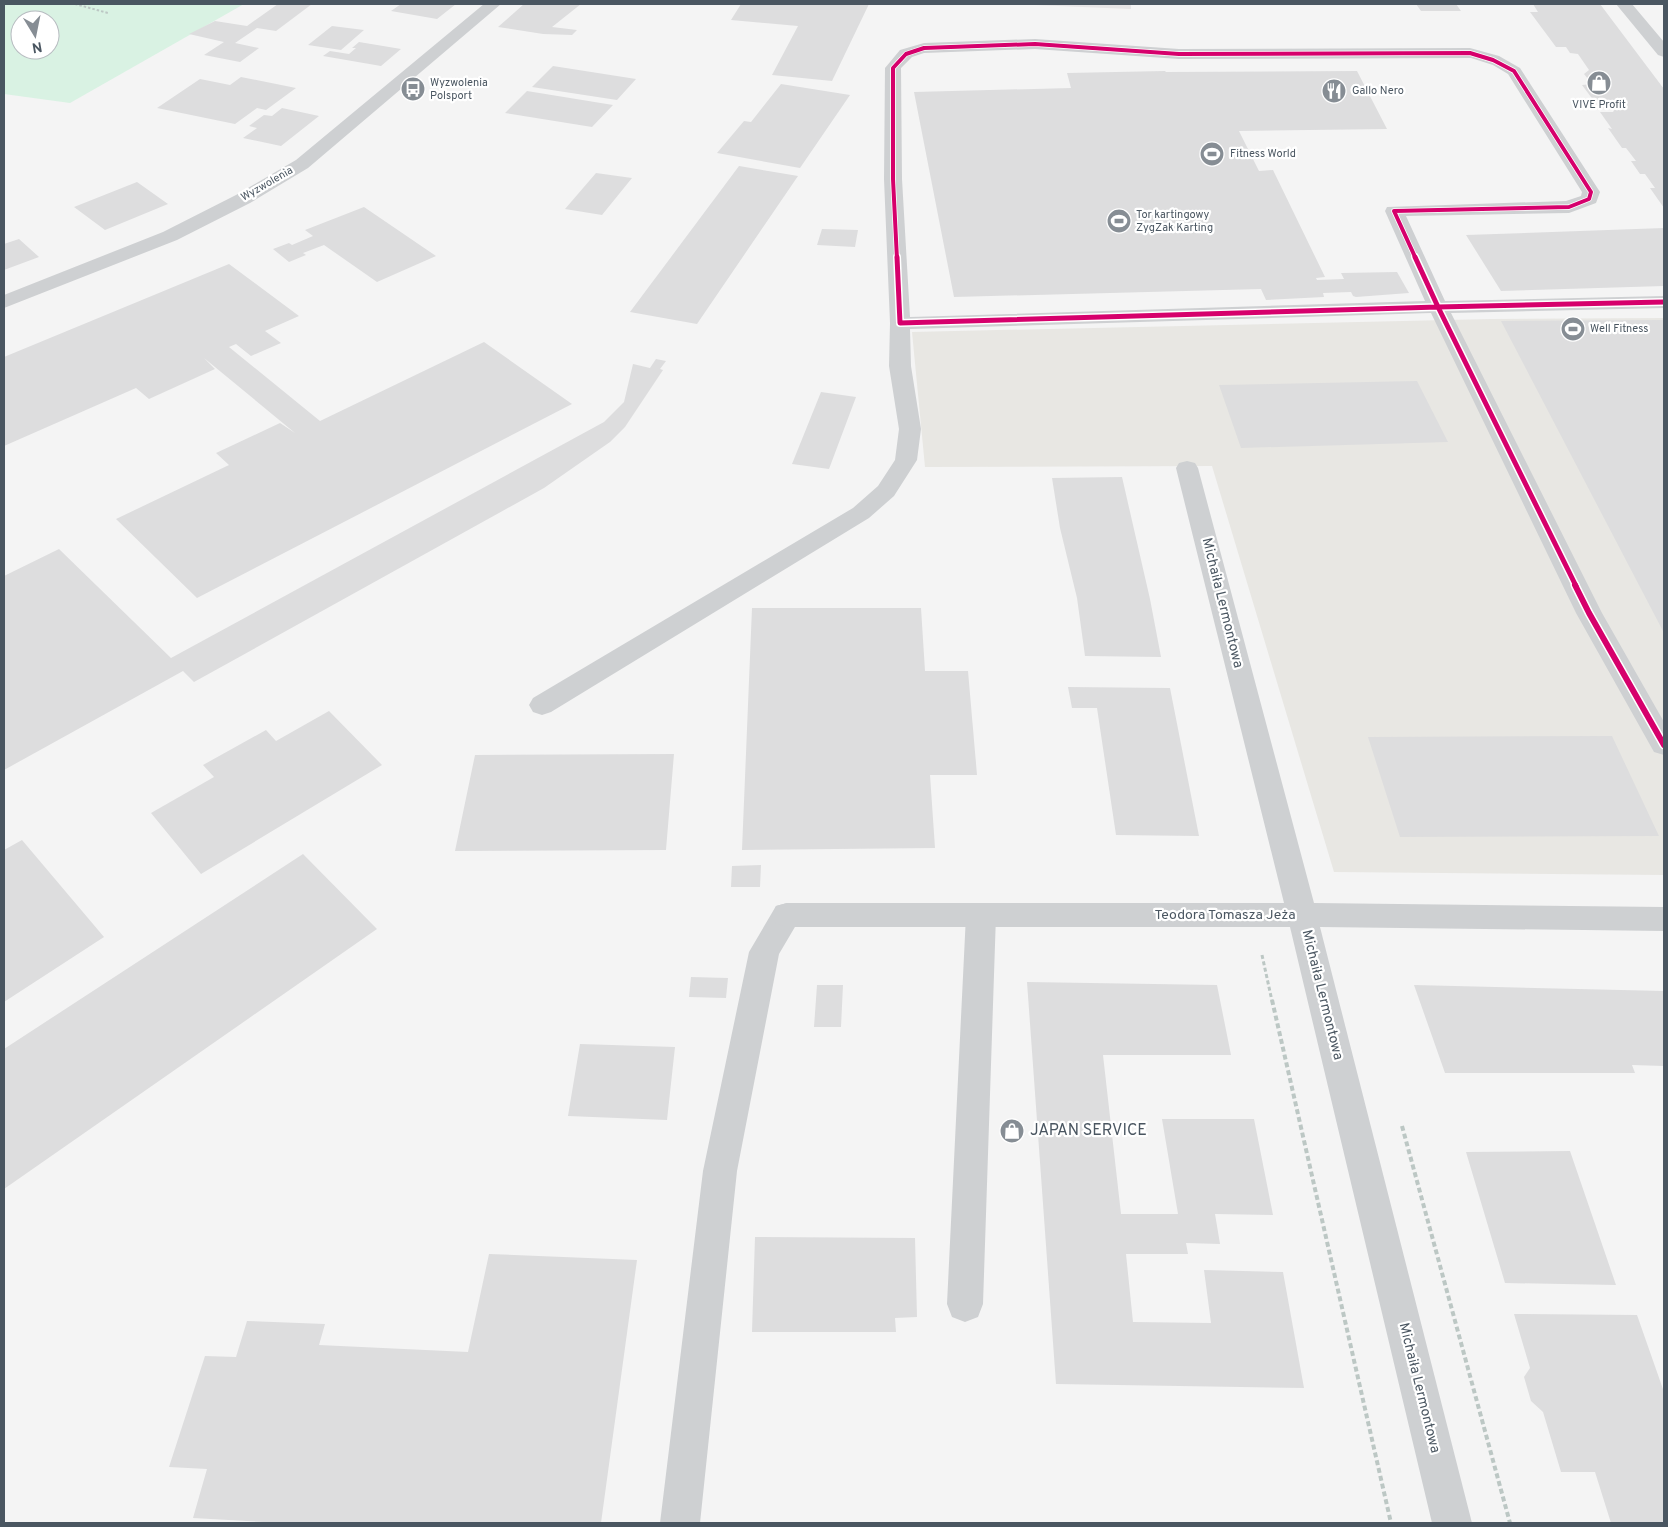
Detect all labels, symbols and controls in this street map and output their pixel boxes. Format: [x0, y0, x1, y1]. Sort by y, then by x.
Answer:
north arrow [10, 10, 60, 60]
text: N [31, 37, 43, 56]
shop icon: VIVE Profit [1586, 70, 1612, 96]
bus stop icon: Wyzwolenia Polsport [400, 76, 426, 102]
place label: Wyzwolenia Polsport [430, 76, 488, 103]
restaurant icon: Gallo Nero [1321, 78, 1347, 104]
place label: Gallo Nero [1352, 84, 1404, 98]
place label: VIVE Profit [1572, 98, 1626, 112]
sports icon: Fitness World [1199, 141, 1225, 167]
place label: Fitness World [1230, 147, 1296, 161]
street label: Wyzwolenia [238, 163, 296, 205]
sports icon: Tor kartingowy ZygZak Karting [1106, 208, 1132, 234]
place label: Tor kartingowy ZygZak Karting [1136, 208, 1213, 235]
sports icon: Well Fitness [1560, 316, 1586, 342]
place label: Well Fitness [1590, 322, 1648, 336]
street label: Michaiła Lermontowa [1198, 536, 1246, 670]
street label: Teodora Tomasza Jeża [1154, 907, 1296, 924]
street label: Michaiła Lermontowa [1298, 928, 1346, 1062]
shop icon: JAPAN SERVICE [999, 1118, 1025, 1144]
place label: JAPAN SERVICE [1030, 1121, 1147, 1141]
street label: Michaiła Lermontowa [1395, 1321, 1443, 1455]

